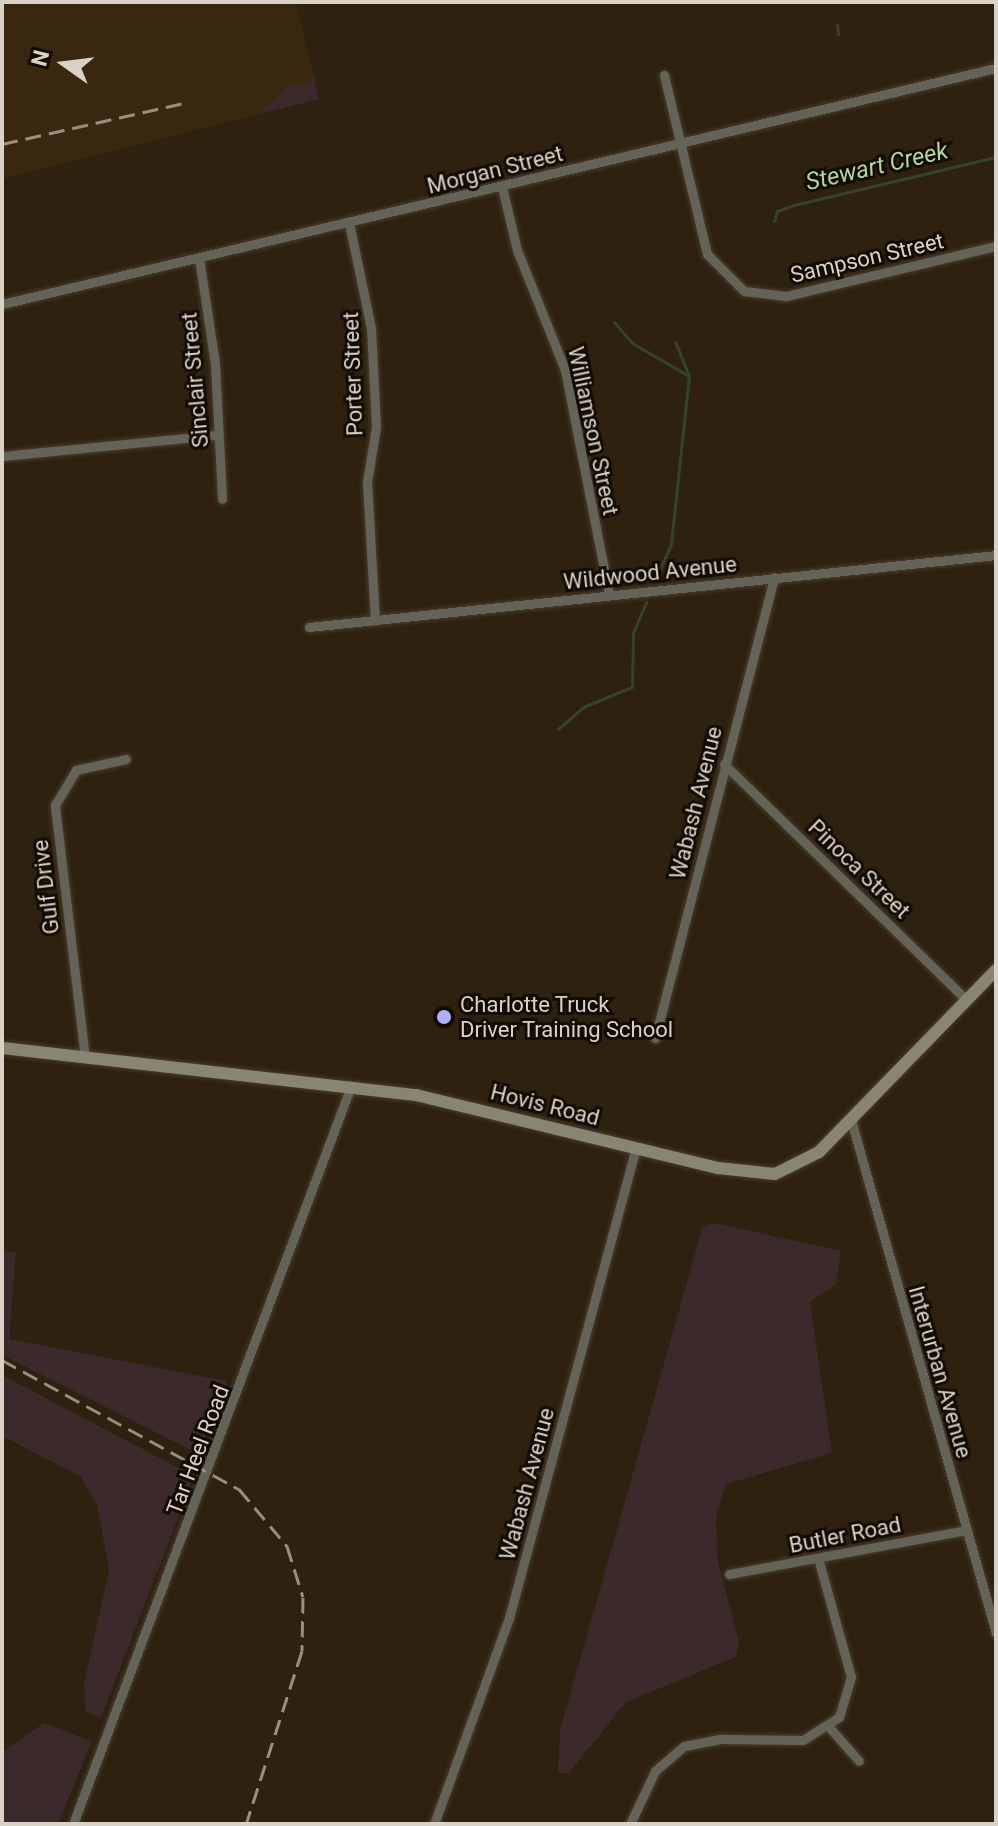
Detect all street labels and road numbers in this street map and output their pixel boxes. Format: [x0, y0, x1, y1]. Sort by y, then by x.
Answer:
street label: Morgan Street [424, 140, 566, 200]
street label: Sampson Street [788, 228, 946, 288]
street label: Sinclair Street [176, 311, 214, 449]
street label: Porter Street [338, 312, 368, 436]
street label: Williamson Street [562, 344, 624, 518]
street label: Wildwood Avenue [562, 551, 738, 595]
street label: Wabash Avenue [664, 724, 728, 882]
street label: Pinoca Street [803, 814, 915, 924]
street label: Gulf Drive [27, 838, 65, 936]
street label: Hovis Road [488, 1079, 602, 1131]
street label: Interurban Avenue [903, 1283, 977, 1461]
street label: Tar Heel Road [161, 1381, 235, 1519]
street label: Wabash Avenue [494, 1405, 560, 1563]
street label: Butler Road [787, 1511, 903, 1559]

